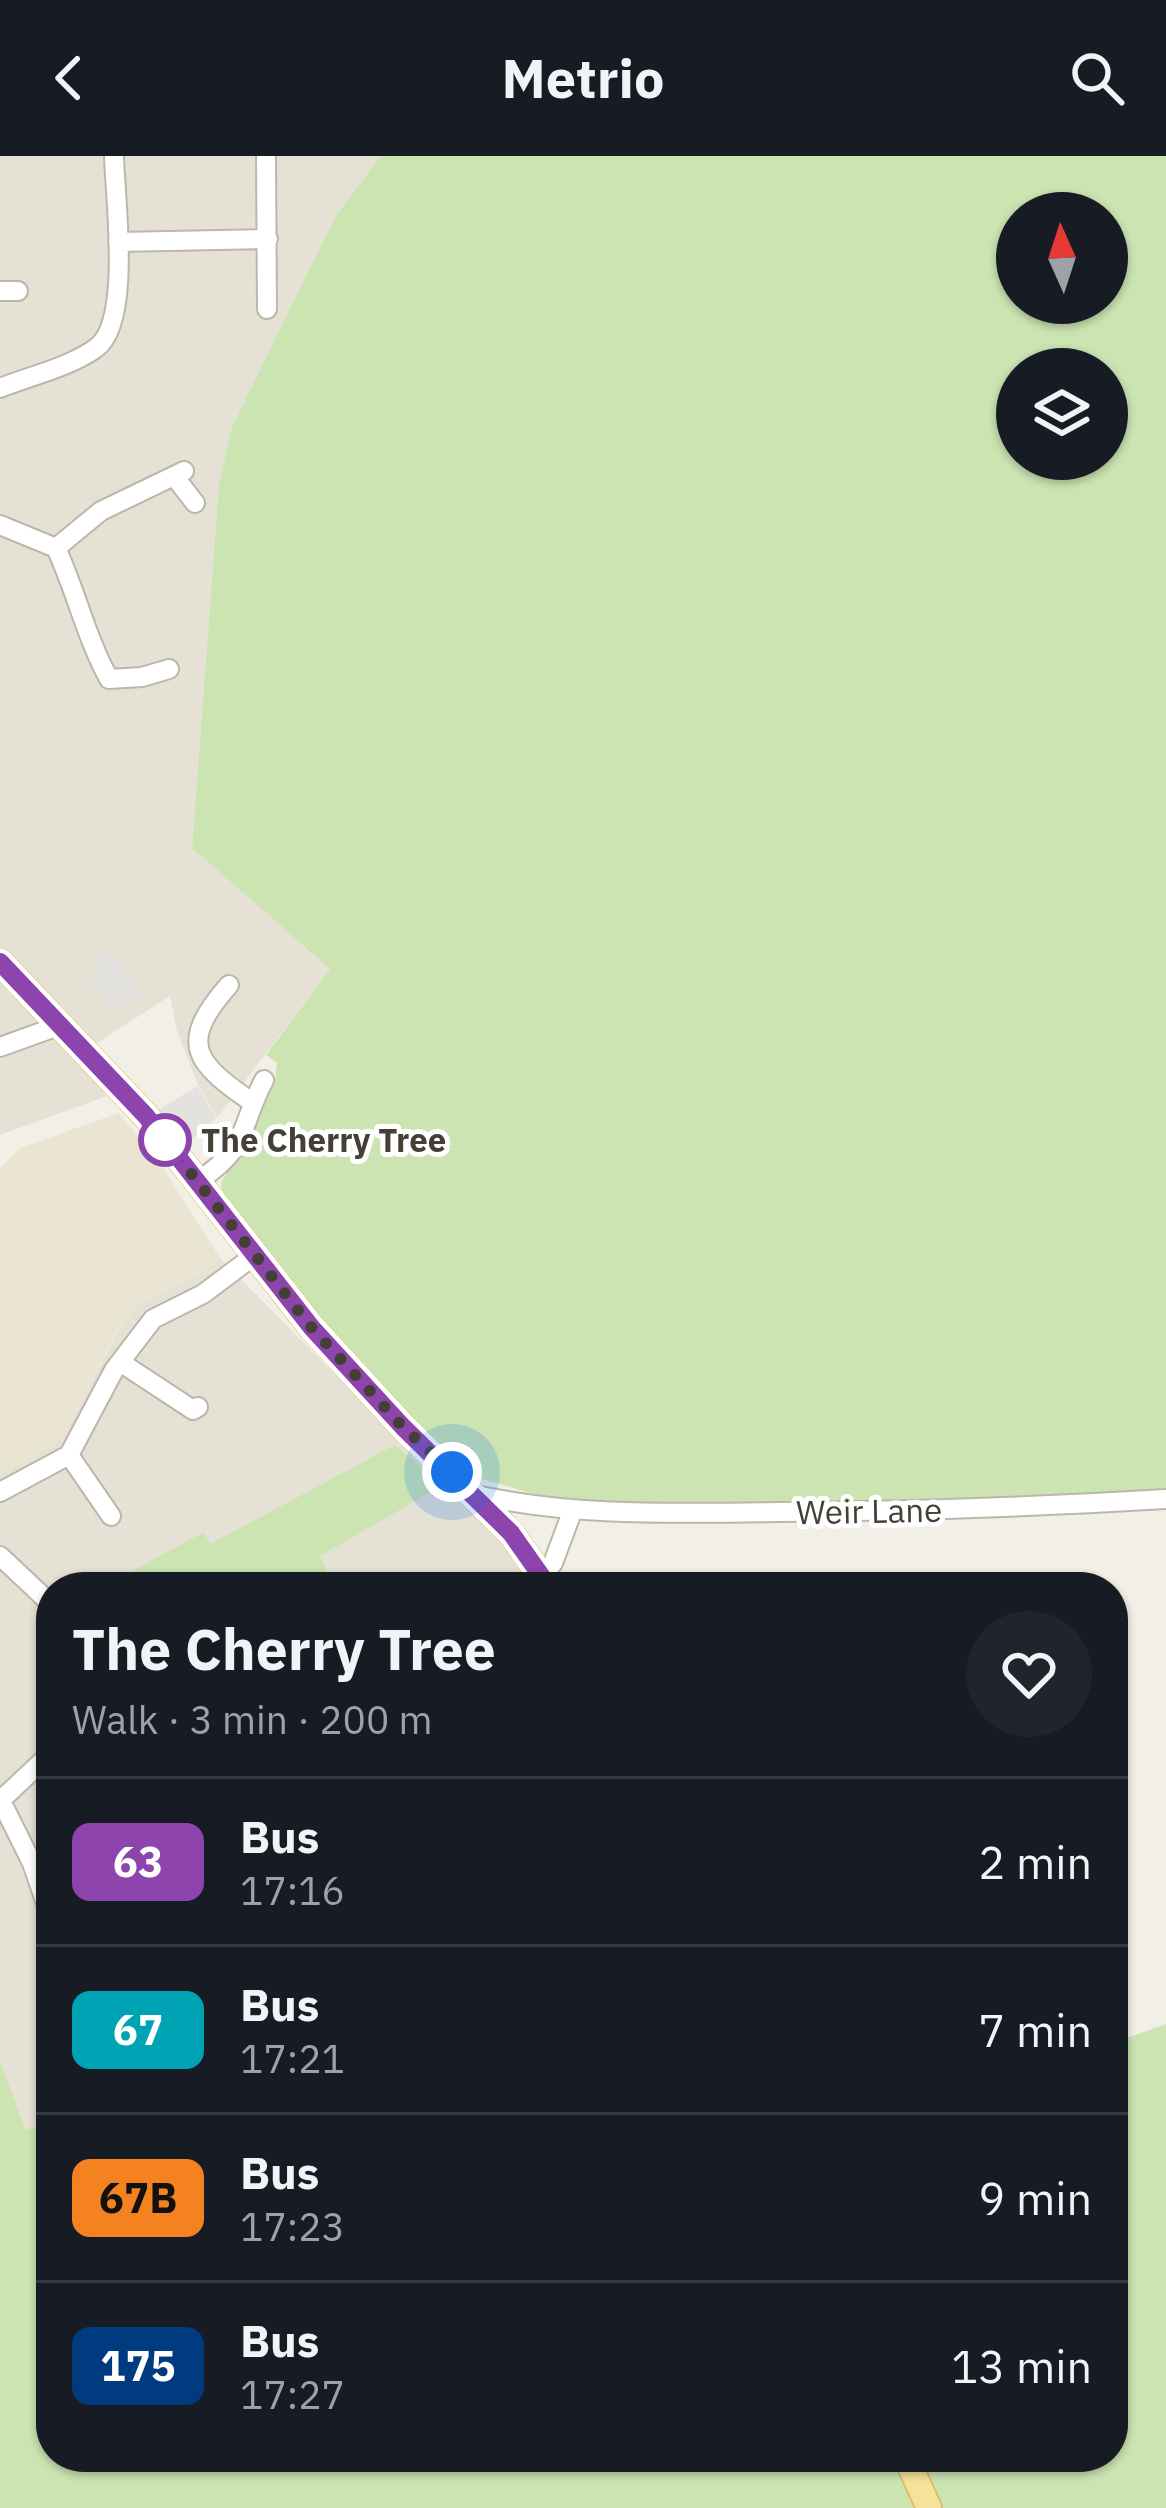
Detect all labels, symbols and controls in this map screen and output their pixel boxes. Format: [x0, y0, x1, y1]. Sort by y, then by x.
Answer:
text: Metrio [502, 43, 664, 113]
icon: back [36, 45, 102, 111]
icon: search [1064, 45, 1130, 111]
north arrow [996, 192, 1128, 324]
map controls [996, 192, 1128, 480]
button: layers [996, 348, 1128, 480]
marker: The Cherry Tree [140, 1115, 190, 1165]
place label: The Cherry Tree [201, 1118, 446, 1161]
your location [422, 1442, 482, 1502]
street label: Weir Lane [796, 1488, 942, 1533]
button: heart [966, 1611, 1092, 1737]
text: The Cherry Tree [72, 1612, 496, 1686]
text: Walk · 3 min · 200 m [72, 1694, 433, 1745]
text: Bus [240, 1807, 320, 1865]
text: 2 min [978, 1833, 1092, 1891]
text: 63 [113, 1834, 163, 1889]
text: 17:16 [240, 1865, 345, 1916]
text: Bus [240, 1975, 320, 2033]
text: 7 min [978, 2001, 1092, 2059]
text: 67 [113, 2002, 163, 2057]
text: 17:21 [240, 2033, 345, 2084]
text: Bus [240, 2143, 320, 2201]
text: 9 min [978, 2169, 1092, 2227]
text: 67B [99, 2170, 177, 2225]
text: 17:23 [240, 2201, 345, 2252]
text: Bus [240, 2311, 320, 2369]
text: 13 min [951, 2337, 1092, 2395]
text: 175 [100, 2338, 176, 2393]
text: 17:27 [240, 2369, 345, 2420]

